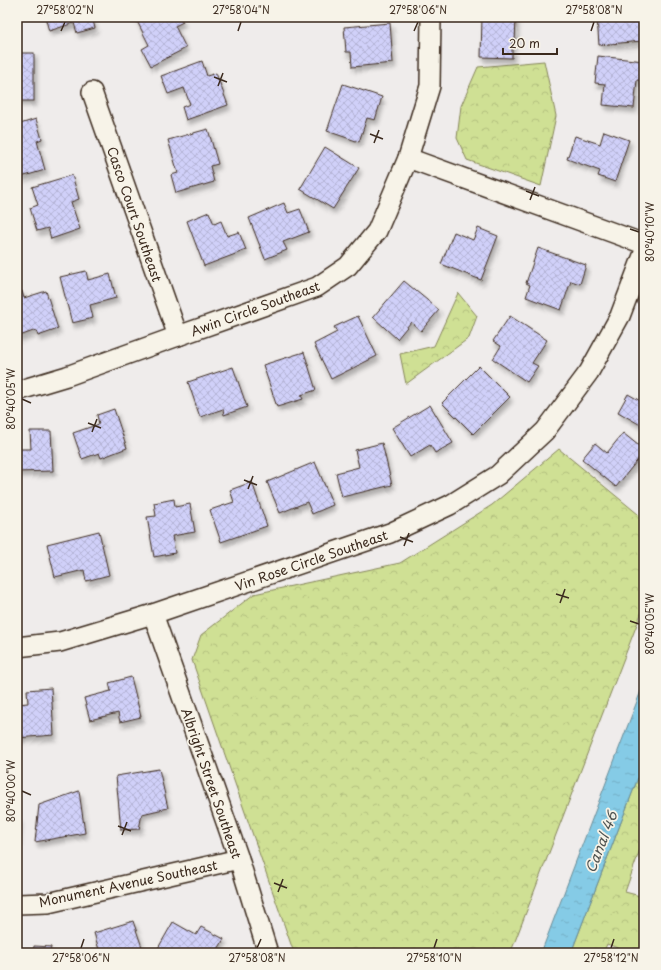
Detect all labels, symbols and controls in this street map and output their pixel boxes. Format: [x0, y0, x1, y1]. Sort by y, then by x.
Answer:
text: 27°58'02"N [36, 2, 94, 17]
text: 27°58'04"N [212, 2, 270, 17]
text: 27°58'06"N [389, 2, 447, 17]
text: 27°58'08"N [565, 2, 623, 17]
scale bar [503, 30, 557, 56]
text: 20 m [509, 34, 540, 52]
street label: Casco Court Southeast [103, 144, 167, 284]
text: 80°40'10"W [642, 201, 657, 262]
street label: Awin Circle Southeast [188, 276, 322, 340]
text: 80°40'05"W [3, 367, 18, 430]
street label: Vin Rose Circle Southeast [232, 525, 390, 595]
text: 80°40'05"W [642, 592, 657, 655]
street label: Albright Street Southeast [177, 705, 247, 861]
text: 80°40'00"W [3, 759, 18, 822]
water label: Canal 46 [580, 807, 623, 876]
street label: Monument Avenue Southeast [37, 855, 219, 911]
text: 27°58'06"N [52, 950, 110, 965]
text: 27°58'08"N [228, 950, 286, 965]
text: 27°58'10"N [406, 950, 462, 965]
text: 27°58'12"N [583, 950, 639, 965]

